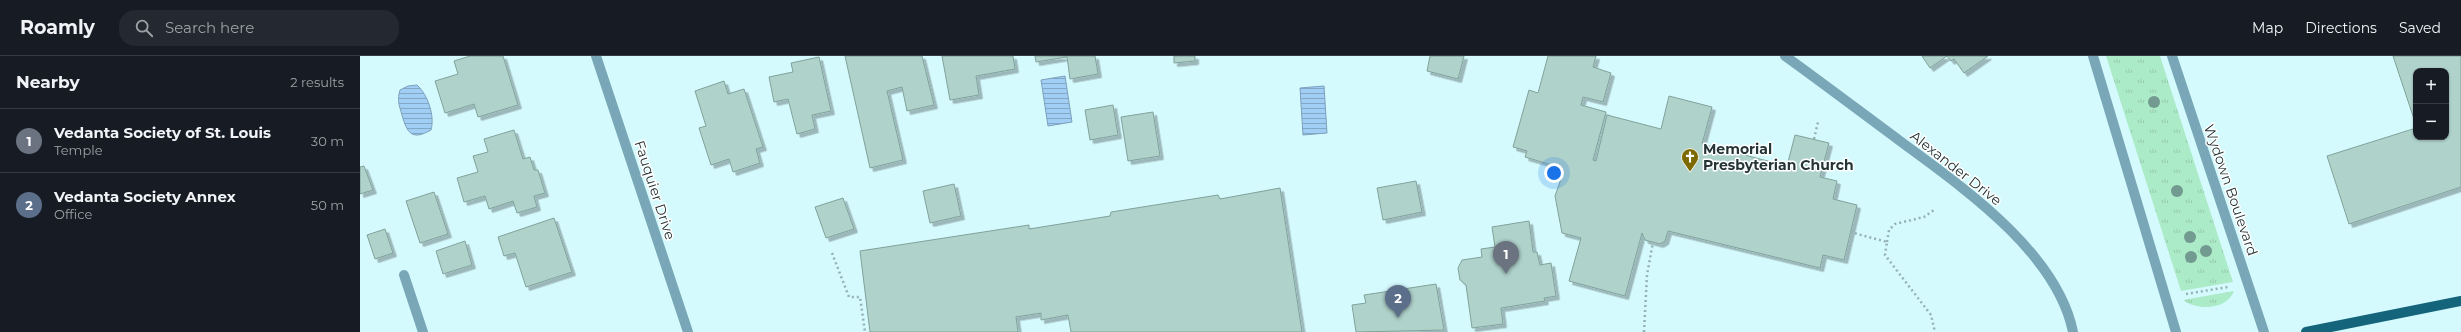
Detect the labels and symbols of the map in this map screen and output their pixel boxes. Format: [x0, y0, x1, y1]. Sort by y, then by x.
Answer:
street label: Wydown Boulevard [2200, 122, 2262, 258]
street label: Alexander Drive [1907, 127, 2005, 209]
street label: Fauquier Drive [630, 138, 680, 242]
place label: Memorial Presbyterian Church [1703, 140, 1854, 174]
church icon: Memorial Presbyterian Church [1680, 147, 1700, 172]
your location [1544, 163, 1564, 183]
pin: 1 [1493, 241, 1519, 274]
pin: 2 [1385, 285, 1411, 318]

